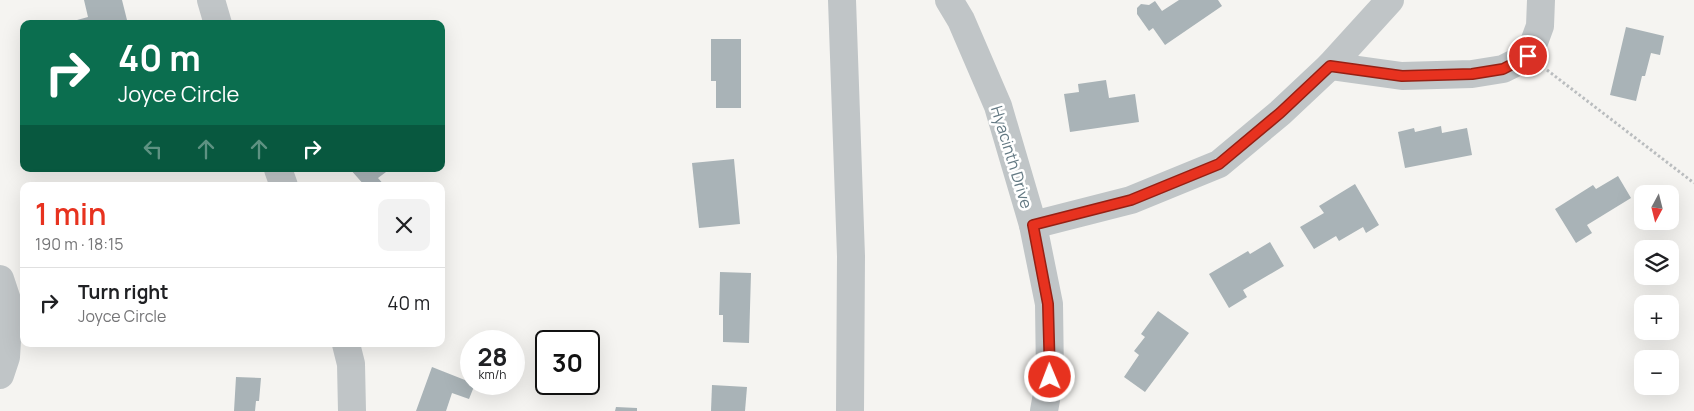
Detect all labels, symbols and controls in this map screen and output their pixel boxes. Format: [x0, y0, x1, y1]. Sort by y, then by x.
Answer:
text: 40 m [118, 34, 201, 82]
pin [1507, 35, 1549, 77]
icon: right [35, 40, 100, 105]
icon: arrive [1514, 42, 1542, 70]
text: Joyce Circle [118, 79, 239, 109]
street label: Hyacinth Drive [986, 103, 1038, 211]
icon: left [139, 135, 167, 163]
icon: ahead [192, 135, 220, 163]
icon: ahead [245, 135, 273, 163]
icon: right [298, 135, 326, 163]
north arrow [1634, 185, 1679, 230]
map controls [1634, 185, 1679, 395]
text: 1 min [35, 193, 107, 234]
button: close [378, 199, 430, 251]
text: 190 m · 18:15 [35, 233, 124, 255]
button: layers [1634, 240, 1679, 285]
text: Turn right [78, 279, 168, 305]
icon: right [35, 289, 63, 317]
text: 40 m [387, 290, 430, 316]
button: + [1634, 295, 1679, 340]
text: Joyce Circle [78, 305, 166, 327]
speed limit sign: 30 [535, 330, 600, 395]
text: 28 [477, 339, 508, 374]
position arrow [1023, 350, 1075, 402]
button: − [1634, 350, 1679, 395]
text: km/h [479, 366, 506, 383]

